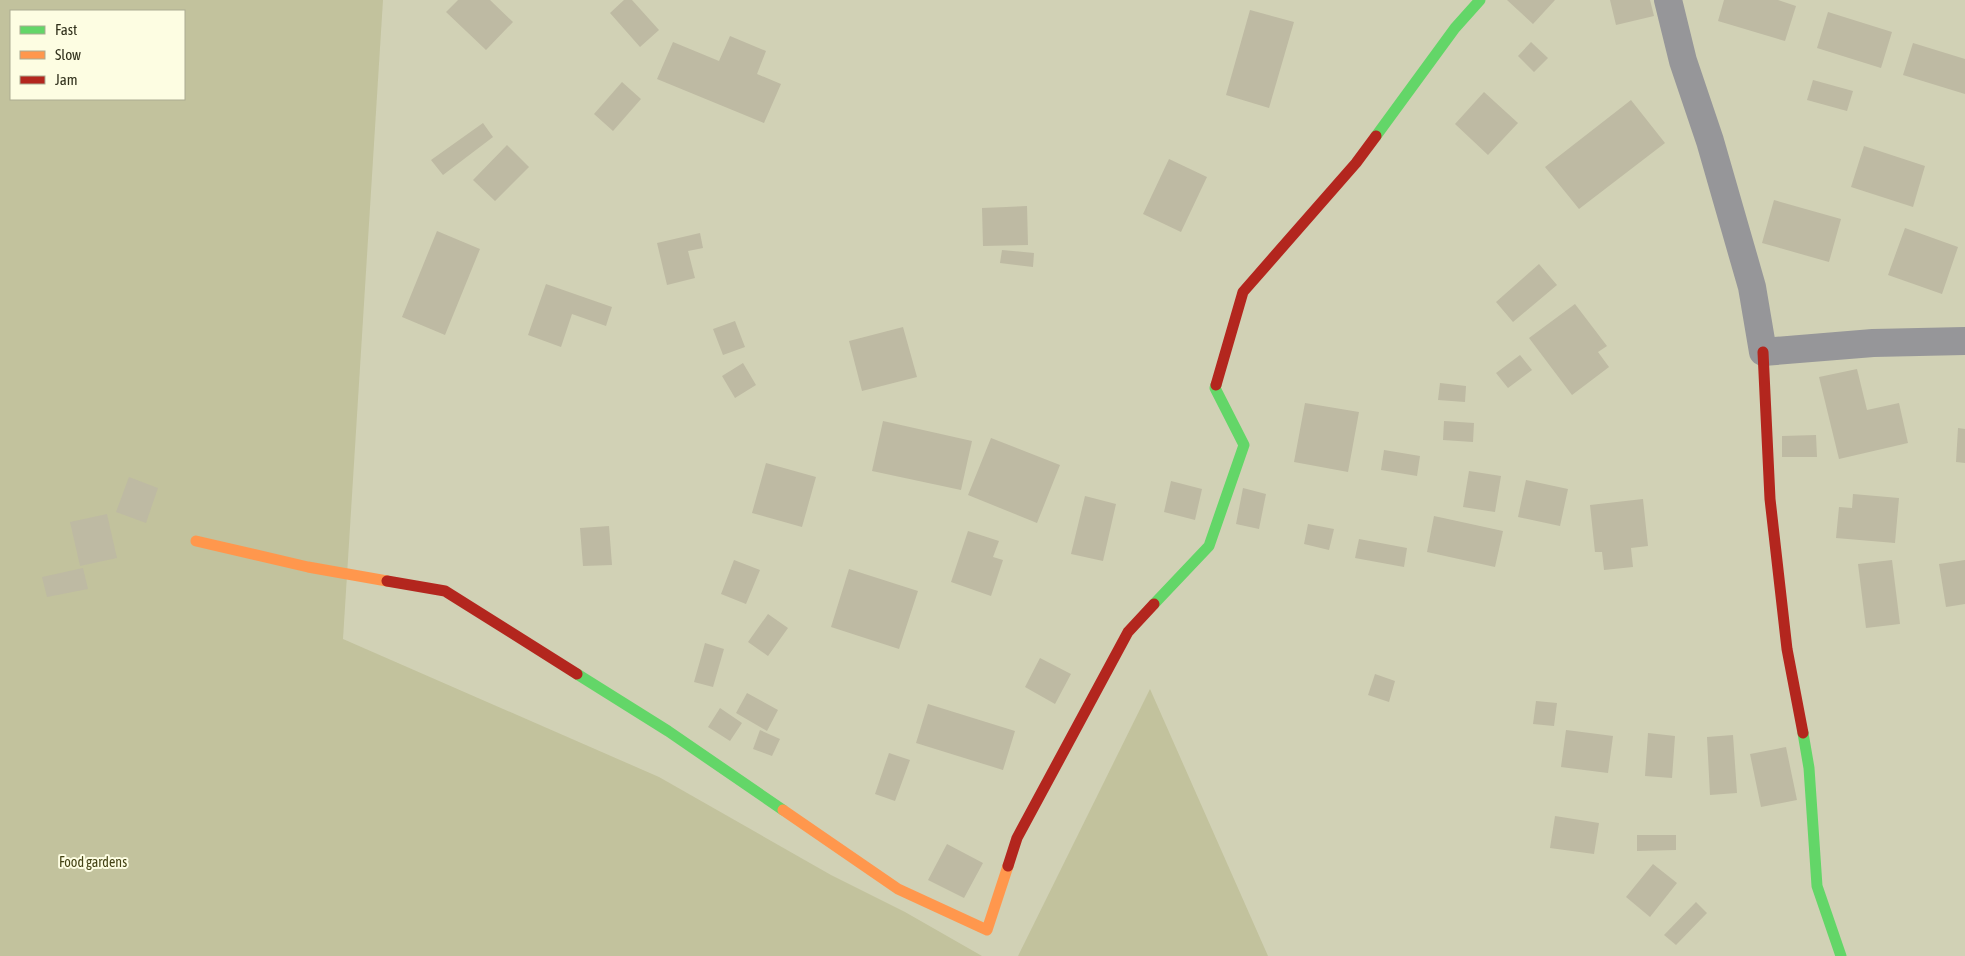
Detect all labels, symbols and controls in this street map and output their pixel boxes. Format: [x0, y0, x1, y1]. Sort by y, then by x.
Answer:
legend [10, 10, 185, 100]
text: Fast [55, 21, 77, 38]
text: Slow [55, 46, 81, 63]
text: Jam [55, 71, 78, 88]
park label: Food gardens [59, 854, 127, 870]

